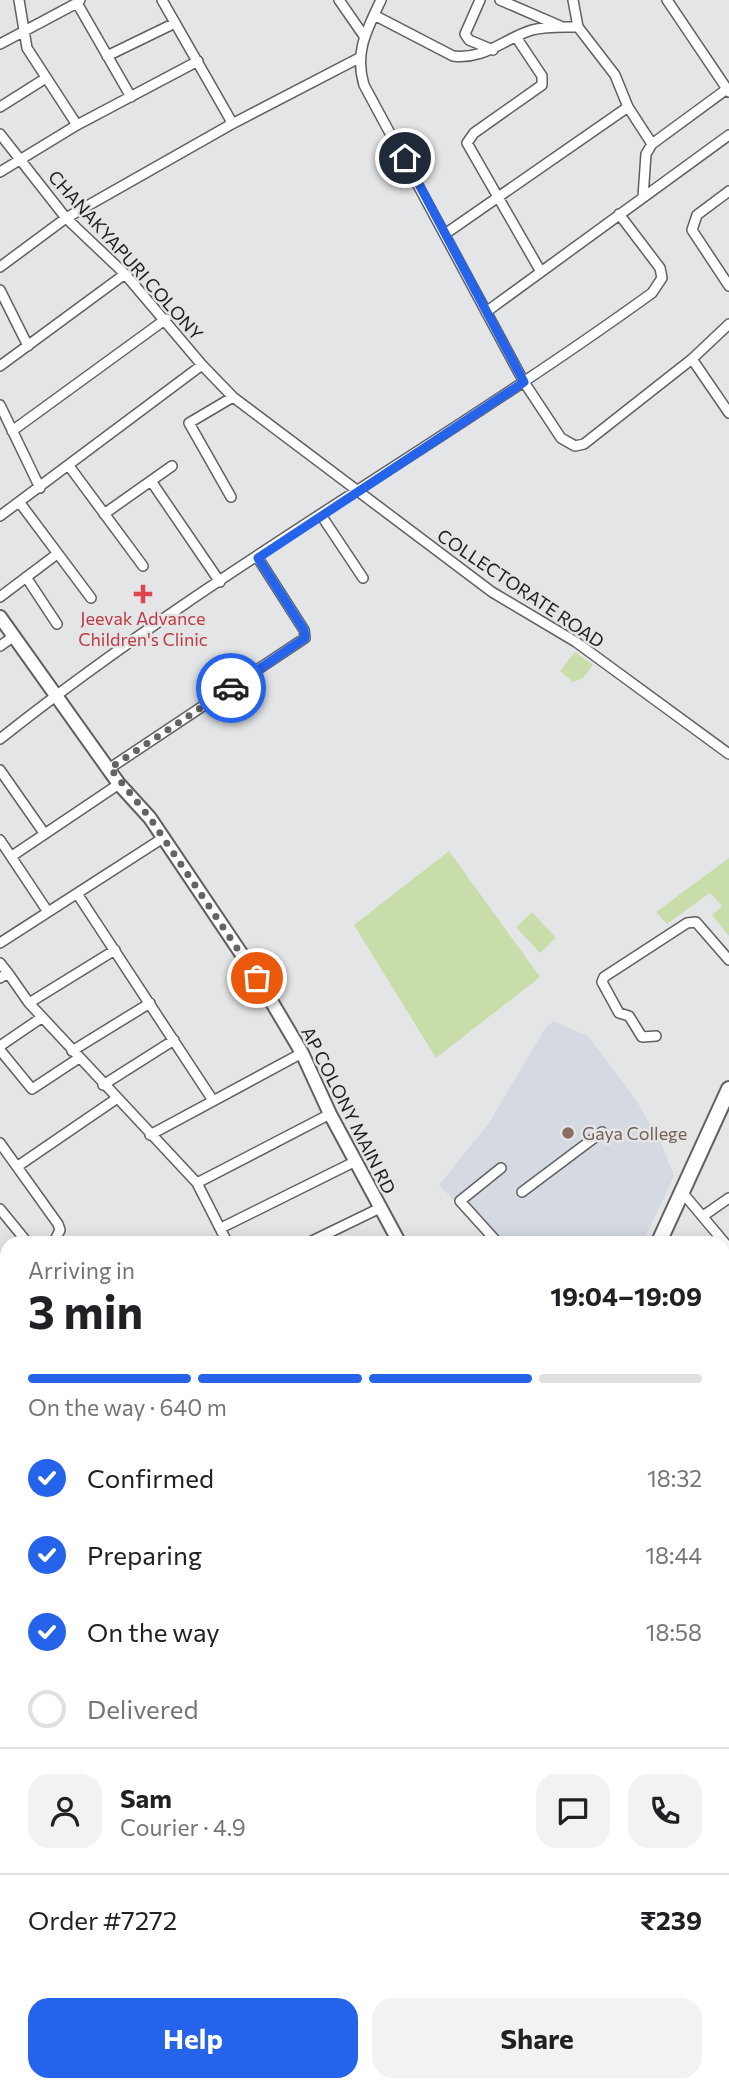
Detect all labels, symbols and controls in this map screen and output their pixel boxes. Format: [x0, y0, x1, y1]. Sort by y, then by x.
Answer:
pin [375, 128, 435, 188]
icon: home [386, 139, 424, 177]
street label: CHANAKYAPURI COLONY [44, 166, 208, 345]
street label: COLLECTORATE ROAD [433, 524, 609, 652]
marker: Jeevak Advance Children's Clinic [133, 584, 153, 604]
place label: Jeevak Advance Children's Clinic [78, 607, 208, 650]
courier [196, 653, 266, 723]
icon: car [212, 669, 250, 707]
pin [227, 948, 287, 1008]
icon: bag [238, 959, 276, 997]
street label: AP COLONY MAIN RD [297, 1023, 401, 1197]
place label: Gaya College [582, 1122, 687, 1144]
marker: Gaya College [560, 1125, 576, 1141]
text: Arriving in [28, 1256, 135, 1284]
text: 19:04–19:09 [550, 1280, 702, 1311]
text: 3 min [28, 1282, 143, 1338]
text: On the way · 640 m [28, 1393, 227, 1421]
icon: check [28, 1459, 66, 1497]
text: Confirmed [87, 1462, 214, 1493]
text: 18:32 [647, 1464, 702, 1492]
icon: check [28, 1536, 66, 1574]
text: Preparing [87, 1539, 202, 1570]
text: 18:44 [645, 1541, 702, 1569]
icon: check [28, 1613, 66, 1651]
text: On the way [87, 1616, 220, 1647]
text: 18:58 [646, 1618, 702, 1646]
text: Delivered [87, 1693, 198, 1724]
button: person [28, 1774, 102, 1848]
button: chat [536, 1774, 610, 1848]
button: phone [628, 1774, 702, 1848]
text: Sam [120, 1782, 172, 1813]
text: Courier · 4.9 [120, 1813, 246, 1841]
text: Order #7272 [28, 1904, 177, 1935]
text: ₹239 [640, 1904, 702, 1935]
button: Help [28, 1998, 358, 2078]
button: Share [372, 1998, 702, 2078]

